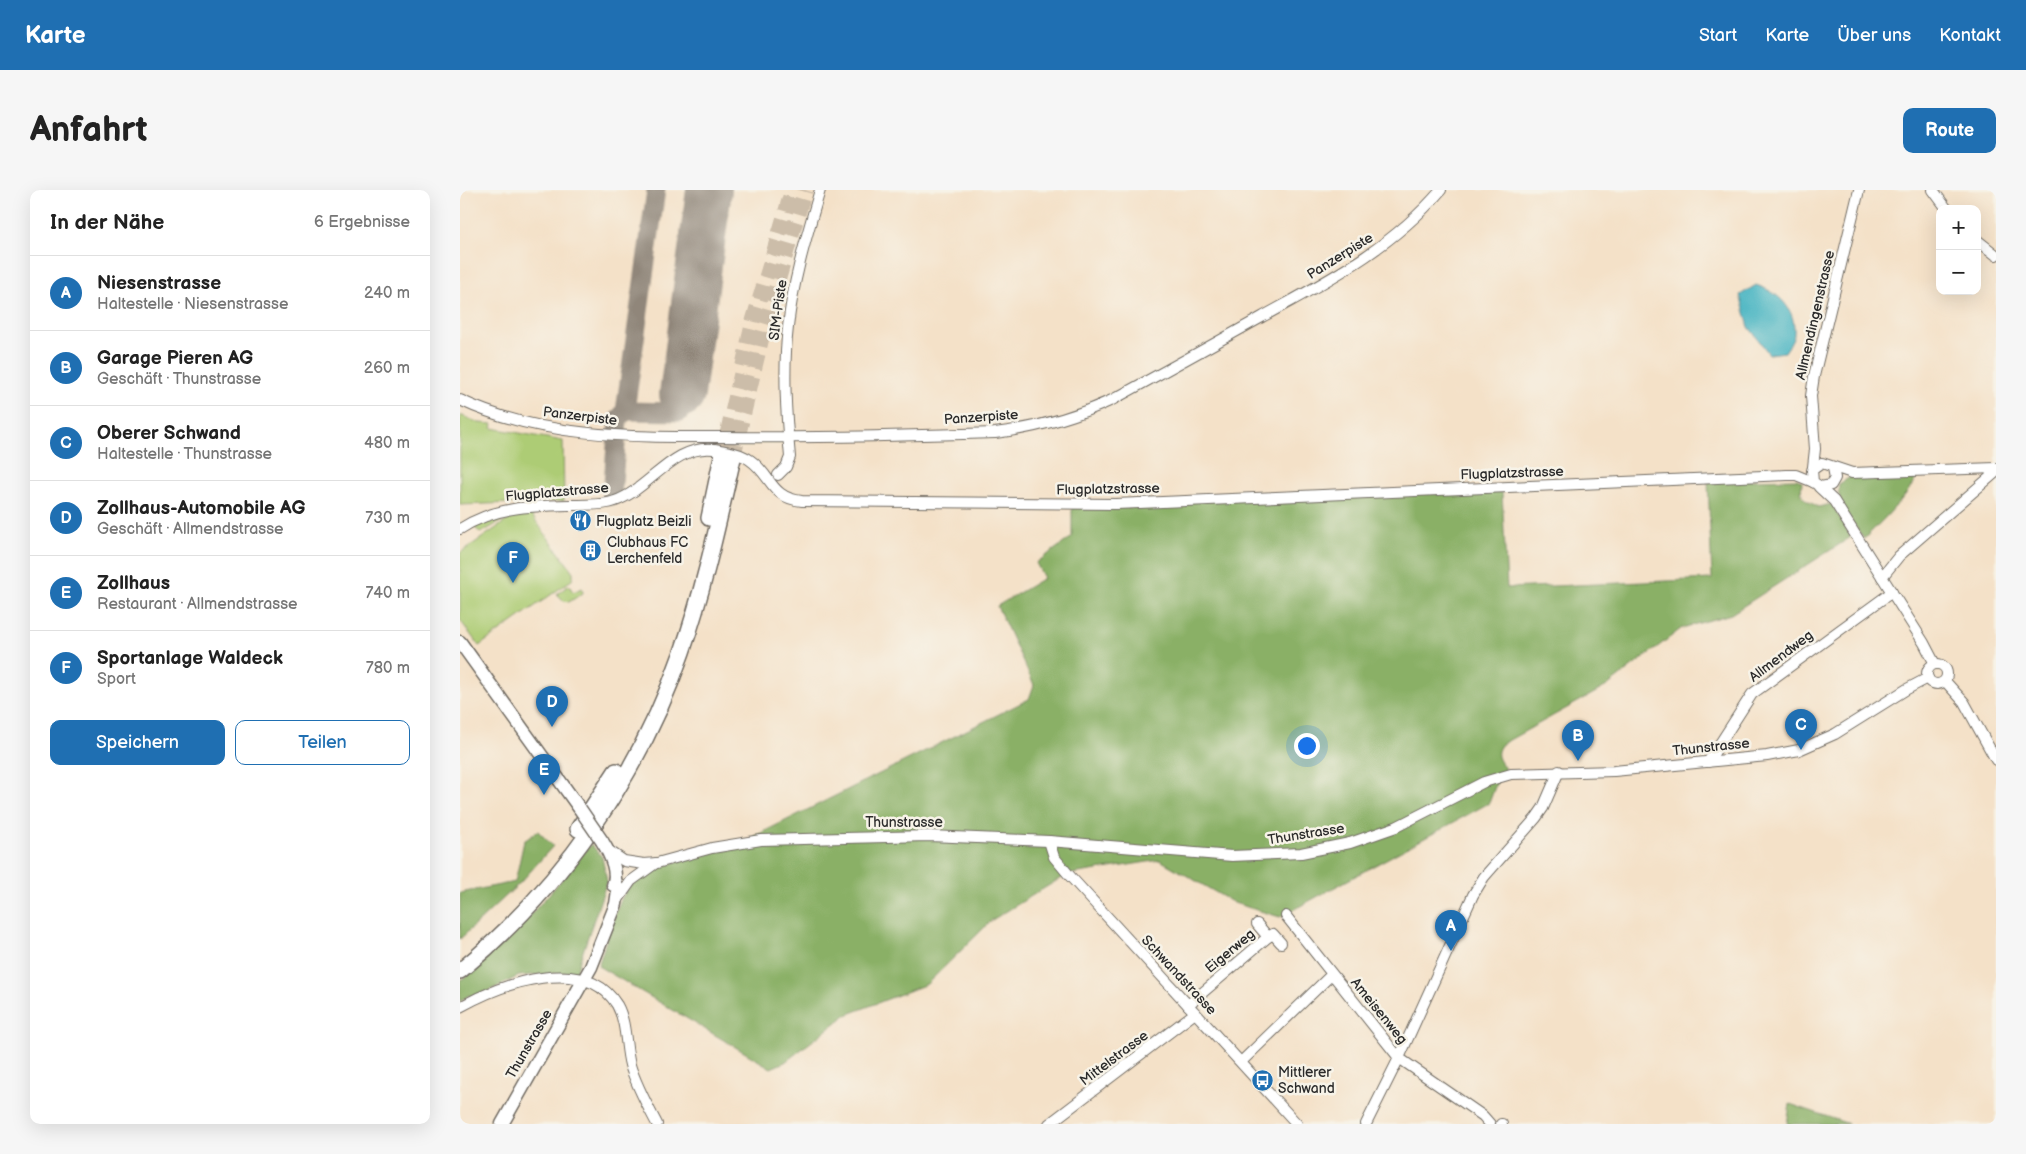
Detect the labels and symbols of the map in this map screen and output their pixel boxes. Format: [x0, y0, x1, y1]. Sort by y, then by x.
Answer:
street label: Panzerpiste [1304, 229, 1376, 283]
street label: Allmendingenstrasse [1792, 249, 1838, 381]
street label: SIM-Piste [765, 279, 791, 341]
street label: Panzerpiste [542, 403, 618, 429]
street label: Panzerpiste [943, 406, 1019, 428]
street label: Flugplatzstrasse [1460, 463, 1564, 483]
street label: Flugplatzstrasse [505, 479, 609, 505]
street label: Flugplatzstrasse [1056, 480, 1160, 498]
restaurant icon: Flugplatz Beizli [568, 509, 592, 533]
place label: Flugplatz Beizli [596, 513, 691, 530]
place label: Clubhaus FC Lerchenfeld [607, 534, 688, 567]
building icon: Clubhaus FC Lerchenfeld [579, 538, 603, 562]
pin: F [497, 542, 529, 583]
street label: Allmendweg [1746, 626, 1816, 686]
pin: D [536, 686, 568, 727]
pin: C [1785, 709, 1817, 750]
pin: B [1562, 720, 1594, 761]
your location [1294, 733, 1320, 759]
street label: Thunstrasse [1672, 734, 1750, 760]
pin: E [528, 754, 560, 795]
street label: Thunstrasse [865, 814, 943, 831]
street label: Thunstrasse [1266, 820, 1346, 848]
pin: A [1435, 910, 1467, 951]
street label: Eigerweg [1202, 925, 1258, 977]
street label: Schwandstrasse [1138, 932, 1220, 1018]
street label: Ameisenweg [1347, 974, 1411, 1048]
street label: Thunstrasse [502, 1006, 556, 1082]
street label: Mittelstrasse [1077, 1027, 1151, 1089]
place label: Mittlerer Schwand [1278, 1064, 1335, 1097]
bus stop icon: Mittlerer Schwand [1250, 1068, 1274, 1092]

